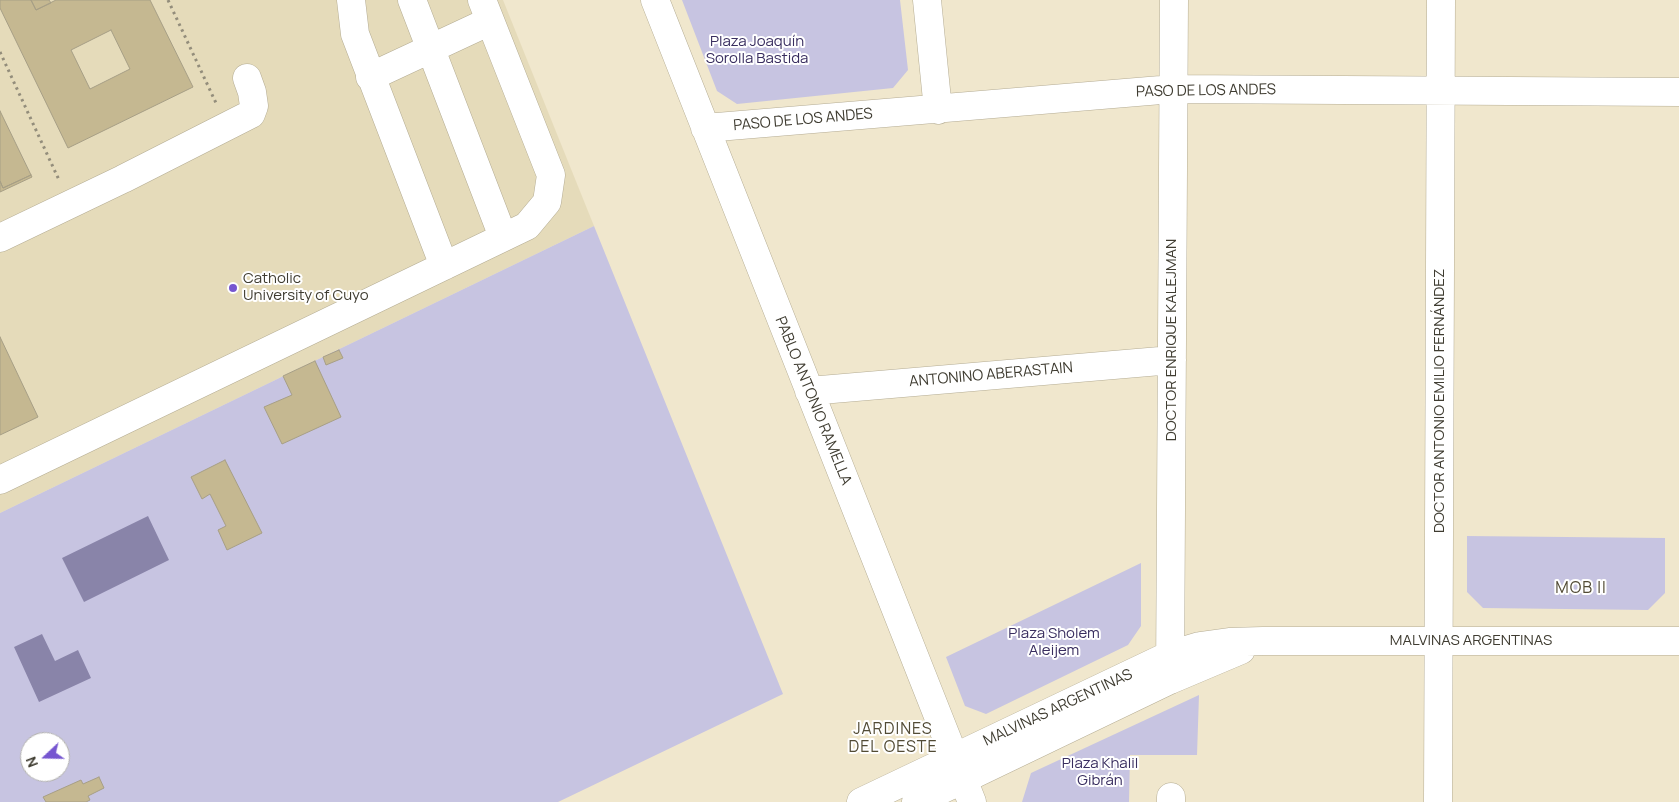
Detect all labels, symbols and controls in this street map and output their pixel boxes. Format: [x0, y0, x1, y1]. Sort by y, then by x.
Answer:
park label: Plaza Joaquín Sorolla Bastida [706, 33, 808, 68]
street label: PASO DE LOS ANDES [1136, 81, 1276, 101]
street label: PASO DE LOS ANDES [733, 105, 873, 135]
street label: DOCTOR ENRIQUE KALEJMAN [1163, 239, 1181, 441]
street label: DOCTOR ANTONIO EMILIO FERNÁNDEZ [1431, 269, 1449, 533]
place label: Catholic University of Cuyo [243, 270, 369, 305]
marker: Catholic University of Cuyo [227, 282, 239, 294]
street label: PABLO ANTONIO RAMELLA [771, 314, 855, 488]
street label: ANTONINO ABERASTAIN [908, 359, 1074, 391]
district label: MOB II [1554, 579, 1608, 599]
park label: Plaza Sholem Aleijem [1008, 625, 1100, 660]
street label: MALVINAS ARGENTINAS [1390, 632, 1552, 650]
street label: MALVINAS ARGENTINAS [981, 666, 1135, 750]
district label: JARDINES DEL OESTE [847, 720, 939, 758]
north arrow [20, 732, 70, 782]
text: N [21, 754, 42, 770]
park label: Plaza Khalil Gibrán [1062, 755, 1138, 790]

